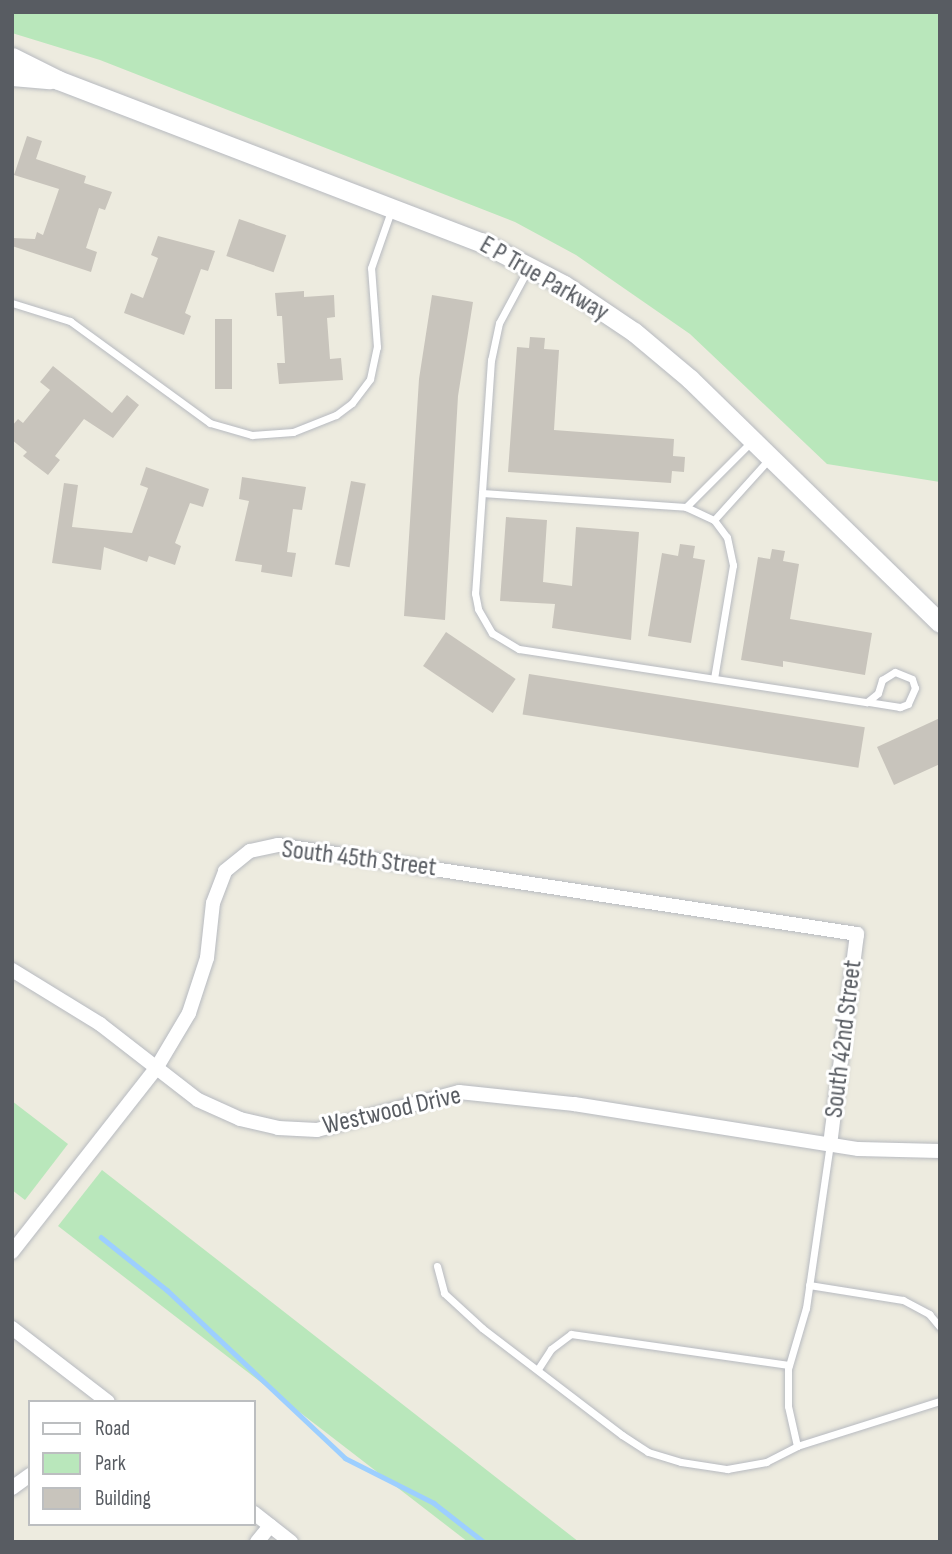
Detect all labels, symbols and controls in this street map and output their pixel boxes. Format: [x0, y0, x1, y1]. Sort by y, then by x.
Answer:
street label: E P True Parkway [474, 230, 614, 328]
street label: South 45th Street [280, 834, 438, 884]
street label: South 42nd Street [819, 958, 869, 1120]
street label: Westwood Drive [320, 1080, 464, 1142]
legend [28, 1400, 256, 1526]
text: Road [95, 1416, 130, 1441]
text: Park [95, 1451, 126, 1476]
text: Building [95, 1486, 151, 1511]

